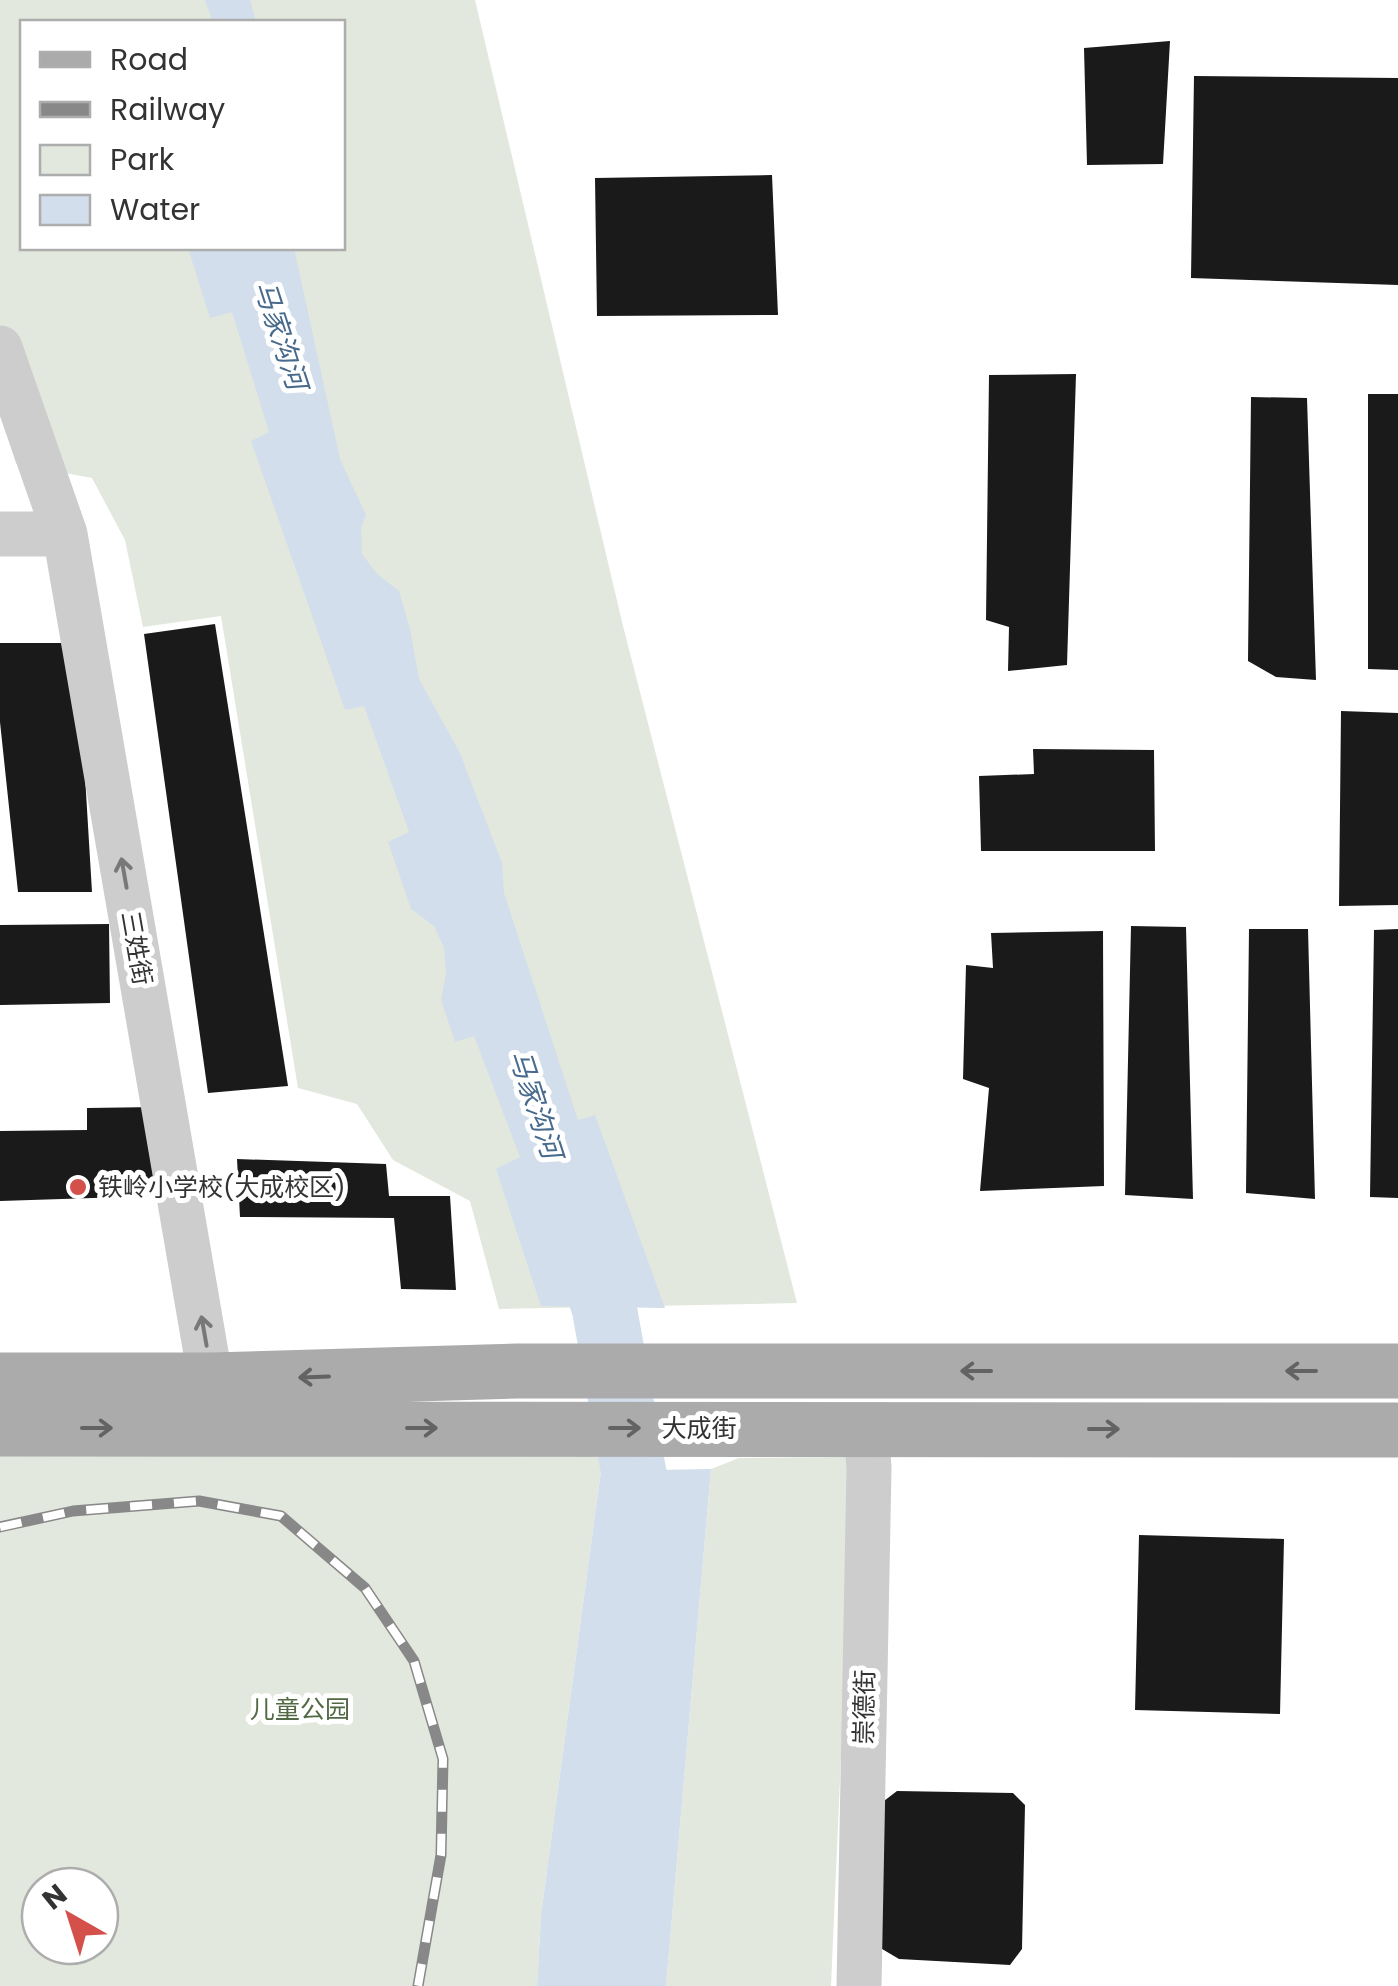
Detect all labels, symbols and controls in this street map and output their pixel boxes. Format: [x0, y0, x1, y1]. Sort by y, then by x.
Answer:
legend [20, 20, 345, 250]
text: Road [110, 38, 188, 81]
text: Railway [110, 88, 225, 131]
text: Park [110, 138, 175, 181]
text: Water [110, 188, 200, 231]
water label: 马家沟河 [245, 276, 318, 399]
one-way arrow [114, 857, 133, 890]
street label: 三姓街 [113, 908, 160, 988]
water label: 马家沟河 [500, 1045, 573, 1168]
place label: 铁岭小学校(大成校区) [98, 1170, 346, 1205]
marker: 铁岭小学校(大成校区) [67, 1176, 89, 1198]
one-way arrow [194, 1316, 213, 1348]
one-way arrow [960, 1362, 992, 1380]
one-way arrow [1285, 1362, 1318, 1380]
one-way arrow [299, 1368, 331, 1387]
street label: 大成街 [661, 1411, 737, 1446]
one-way arrow [80, 1418, 113, 1438]
one-way arrow [406, 1418, 438, 1438]
one-way arrow [608, 1418, 641, 1438]
one-way arrow [1086, 1420, 1119, 1438]
street label: 崇德街 [846, 1669, 883, 1745]
park label: 儿童公园 [250, 1692, 350, 1727]
north arrow [20, 1866, 120, 1966]
text: N [34, 1875, 75, 1919]

